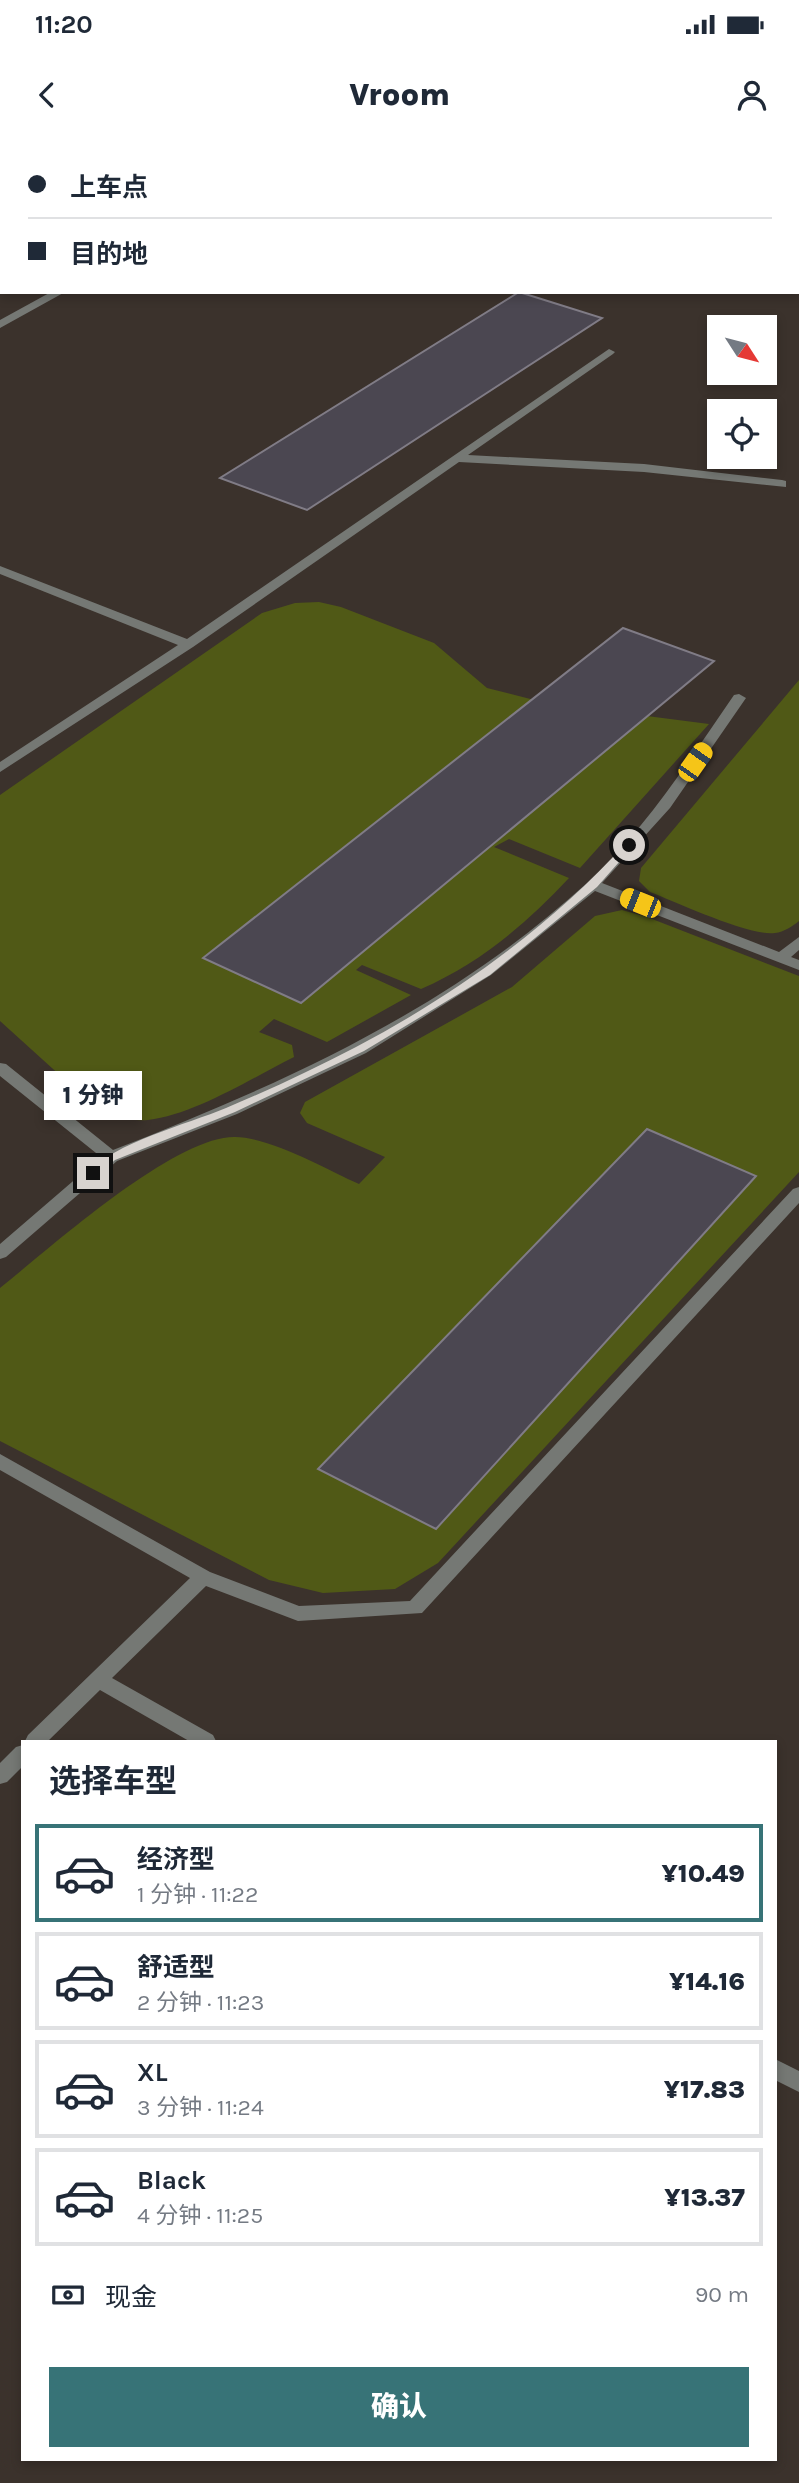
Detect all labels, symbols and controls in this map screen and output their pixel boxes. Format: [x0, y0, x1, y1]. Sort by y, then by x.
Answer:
text: 11:20 [35, 9, 93, 40]
icon: back [28, 76, 66, 114]
text: Vroom [349, 76, 450, 113]
icon: person [733, 76, 771, 114]
text: 上车点 [70, 172, 148, 203]
text: 目的地 [70, 239, 148, 270]
north arrow [707, 315, 777, 385]
map controls [707, 315, 777, 469]
button: locate [707, 399, 777, 469]
car [675, 739, 716, 785]
route start [613, 829, 645, 861]
car [617, 885, 664, 921]
callout: 1 分钟 [44, 1072, 142, 1121]
text: 1 分钟 [62, 1082, 124, 1109]
route end [77, 1157, 109, 1189]
text: 选择车型 [49, 1763, 177, 1800]
icon: car [53, 1842, 116, 1905]
text: 经济型 [137, 1844, 215, 1875]
text: ¥10.49 [661, 1858, 745, 1889]
text: 1 分钟 · 11:22 [137, 1881, 258, 1908]
icon: car [53, 1950, 116, 2013]
text: 舒适型 [137, 1952, 215, 1983]
text: ¥14.16 [669, 1966, 745, 1997]
text: 2 分钟 · 11:23 [137, 1989, 264, 2016]
text: XL [137, 2057, 168, 2088]
icon: car [53, 2058, 116, 2121]
text: ¥17.83 [664, 2074, 745, 2105]
text: 3 分钟 · 11:24 [137, 2094, 264, 2121]
text: Black [137, 2165, 206, 2196]
icon: car [53, 2166, 116, 2229]
text: ¥13.37 [664, 2182, 745, 2213]
text: 4 分钟 · 11:25 [137, 2202, 263, 2229]
icon: cash [49, 2276, 87, 2314]
text: 90 m [695, 2281, 749, 2308]
text: 现金 [105, 2282, 157, 2313]
button: 确认 [49, 2367, 749, 2447]

